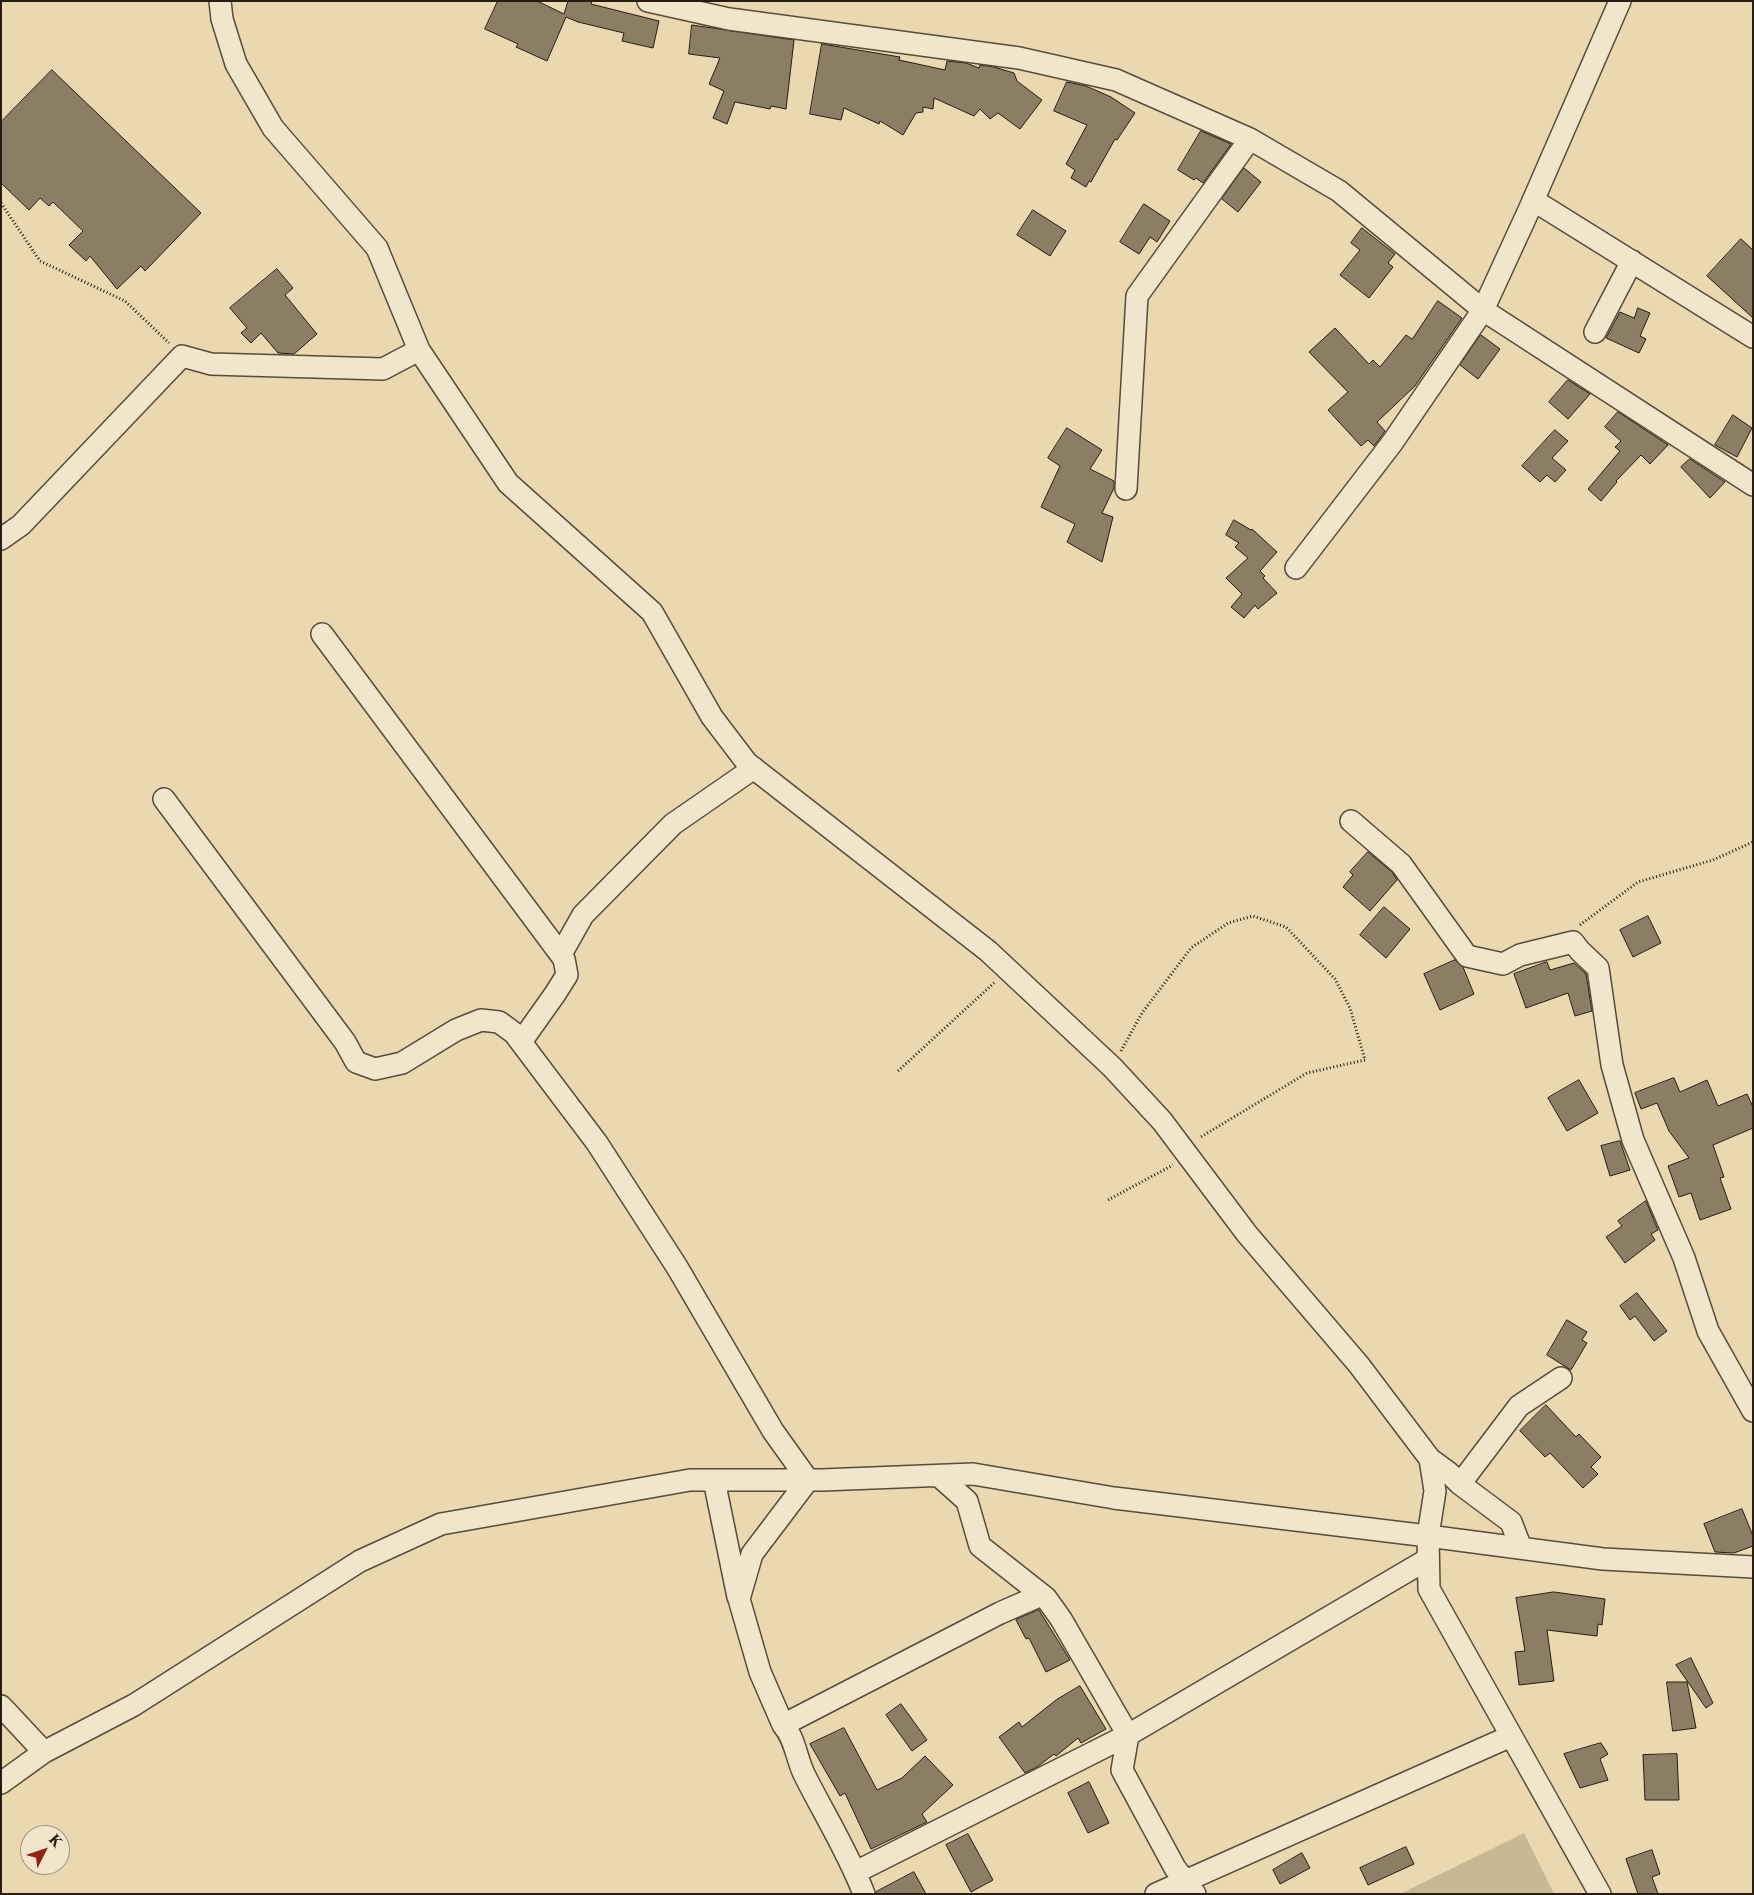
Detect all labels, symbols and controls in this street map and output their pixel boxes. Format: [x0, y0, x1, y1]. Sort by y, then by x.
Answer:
north arrow [20, 1825, 70, 1875]
text: K [45, 1831, 66, 1851]

